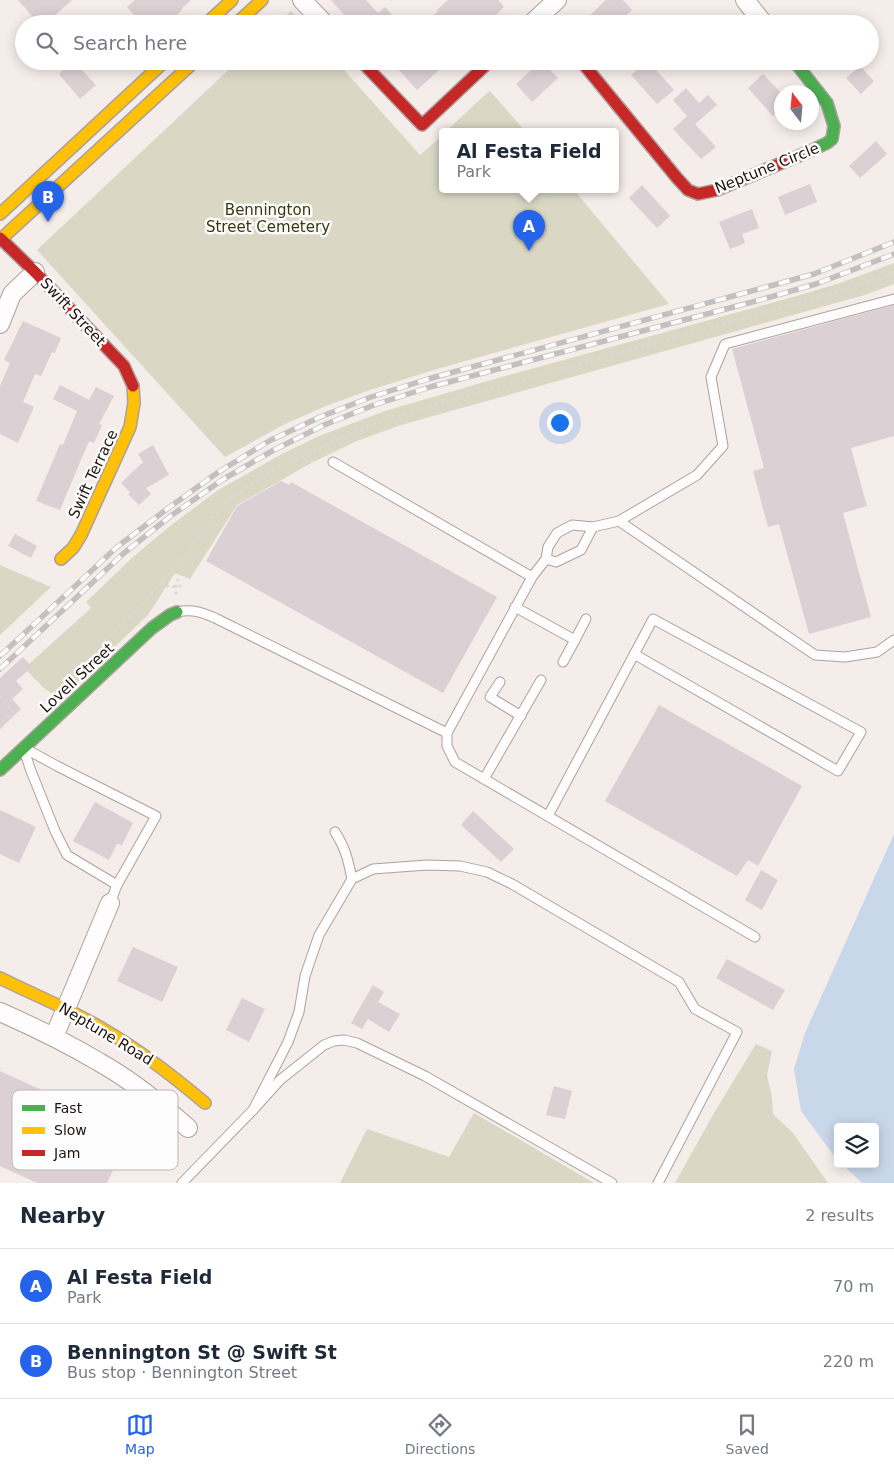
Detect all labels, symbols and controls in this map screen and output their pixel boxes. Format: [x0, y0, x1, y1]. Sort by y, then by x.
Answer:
search box [15, 15, 879, 70]
icon: search [33, 29, 61, 57]
text: Search here [73, 32, 187, 54]
north arrow [774, 85, 819, 130]
popup [439, 128, 619, 193]
street label: Neptune Circle [712, 139, 822, 197]
text: Al Festa Field [456, 140, 602, 162]
text: Park [456, 162, 491, 181]
pin: B [32, 181, 64, 222]
park label: Bennington Street Cemetery [206, 201, 330, 236]
pin: A [513, 210, 545, 251]
street label: Swift Street [37, 274, 109, 350]
your location [547, 410, 573, 436]
street label: Swift Terrace [65, 427, 121, 521]
street label: Lovell Street [36, 639, 118, 717]
street label: Neptune Road [56, 999, 156, 1069]
legend [12, 1090, 178, 1170]
text: Fast [54, 1100, 83, 1116]
text: Slow [54, 1122, 87, 1138]
map controls [834, 1123, 879, 1168]
button: layers [834, 1123, 879, 1168]
text: Jam [53, 1145, 80, 1161]
text: Nearby [20, 1204, 105, 1228]
text: 2 results [805, 1206, 874, 1225]
text: Al Festa Field [67, 1266, 212, 1288]
text: A [30, 1277, 42, 1296]
text: 70 m [833, 1277, 874, 1296]
text: Park [67, 1288, 102, 1307]
text: Bennington St @ Swift St [67, 1341, 337, 1363]
text: B [30, 1352, 42, 1371]
text: 220 m [823, 1352, 874, 1371]
text: Bus stop · Bennington Street [67, 1363, 297, 1382]
tab: Map [125, 1411, 155, 1457]
tab: Directions [405, 1411, 475, 1457]
tab: Saved [726, 1411, 769, 1457]

